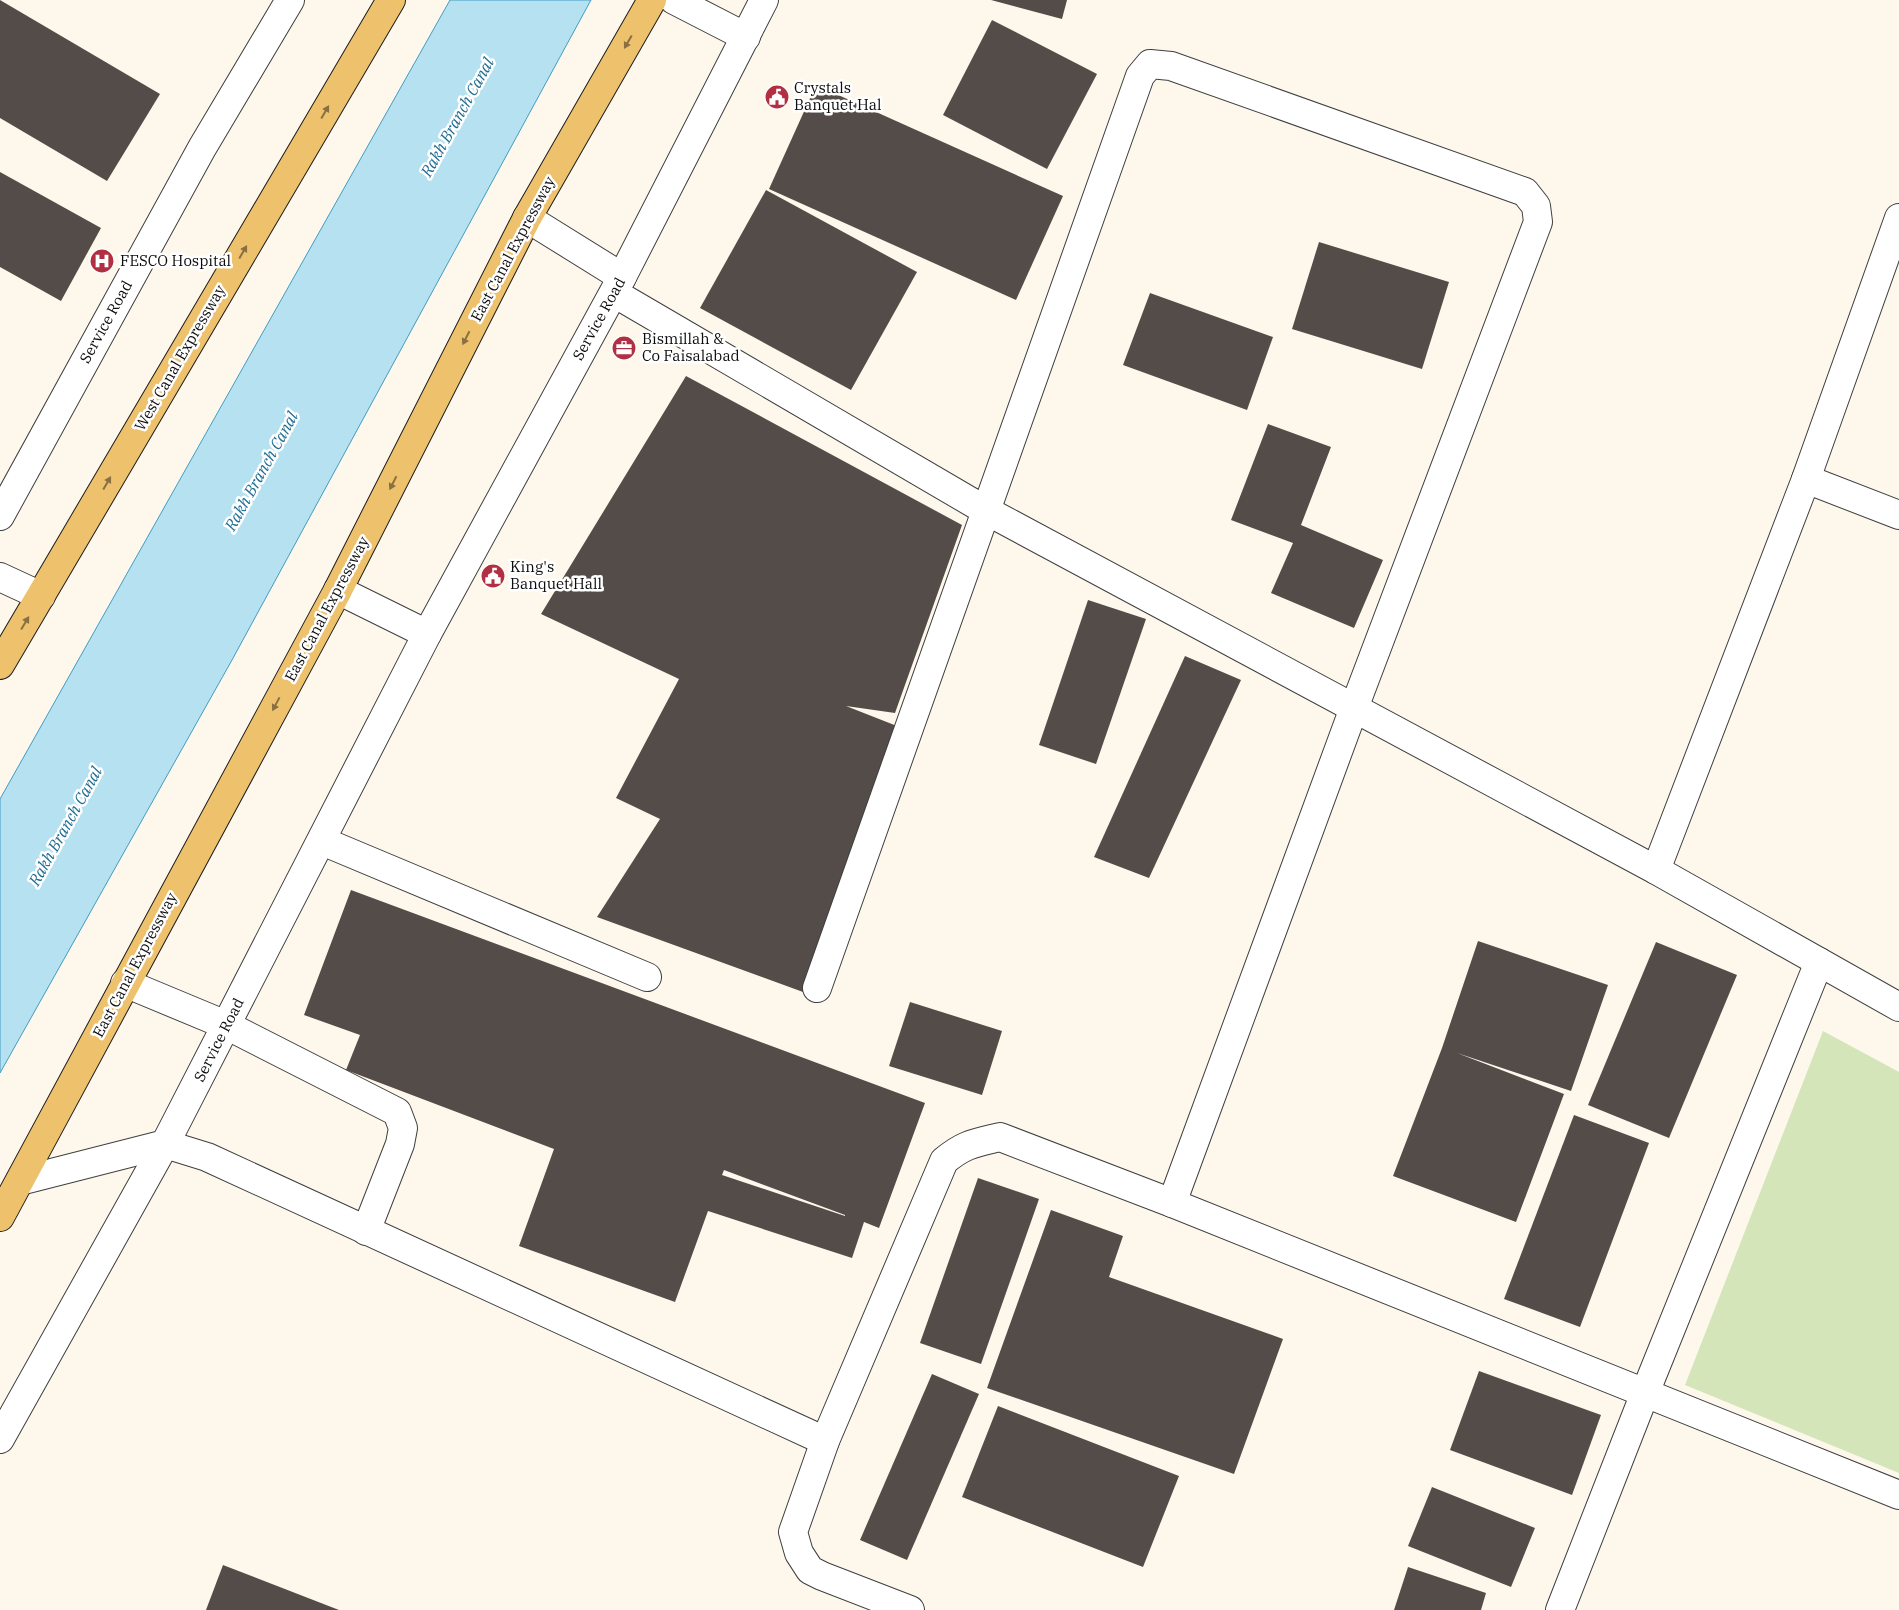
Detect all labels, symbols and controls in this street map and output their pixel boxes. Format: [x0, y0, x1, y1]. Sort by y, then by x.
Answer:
one-way arrow [624, 36, 633, 49]
water label: Rakh Branch Canal [416, 54, 498, 181]
place label: Crystals Banquet Hal [794, 78, 881, 114]
public building icon: Crystals Banquet Hal [764, 84, 790, 110]
one-way arrow [320, 106, 329, 119]
street label: East Canal Expressway [466, 173, 559, 324]
one-way arrow [238, 246, 247, 259]
hospital icon: FESCO Hospital [89, 248, 115, 274]
place label: FESCO Hospital [120, 251, 231, 270]
street label: Service Road [568, 274, 629, 363]
street label: Service Road [75, 277, 136, 366]
street label: West Canal Expressway [130, 281, 229, 434]
place label: Bismillah & Co Faisalabad [642, 329, 740, 365]
one-way arrow [462, 331, 470, 346]
office icon: Bismillah & Co Faisalabad [611, 335, 637, 361]
water label: Rakh Branch Canal [220, 408, 302, 535]
one-way arrow [103, 476, 112, 489]
one-way arrow [389, 476, 397, 490]
street label: East Canal Expressway [280, 533, 373, 684]
place label: King's Banquet Hall [510, 557, 602, 593]
public building icon: King's Banquet Hall [480, 563, 506, 589]
one-way arrow [20, 616, 29, 630]
one-way arrow [272, 697, 280, 712]
water label: Rakh Branch Canal [24, 763, 106, 890]
street label: East Canal Expressway [88, 889, 181, 1040]
street label: Service Road [189, 995, 248, 1085]

